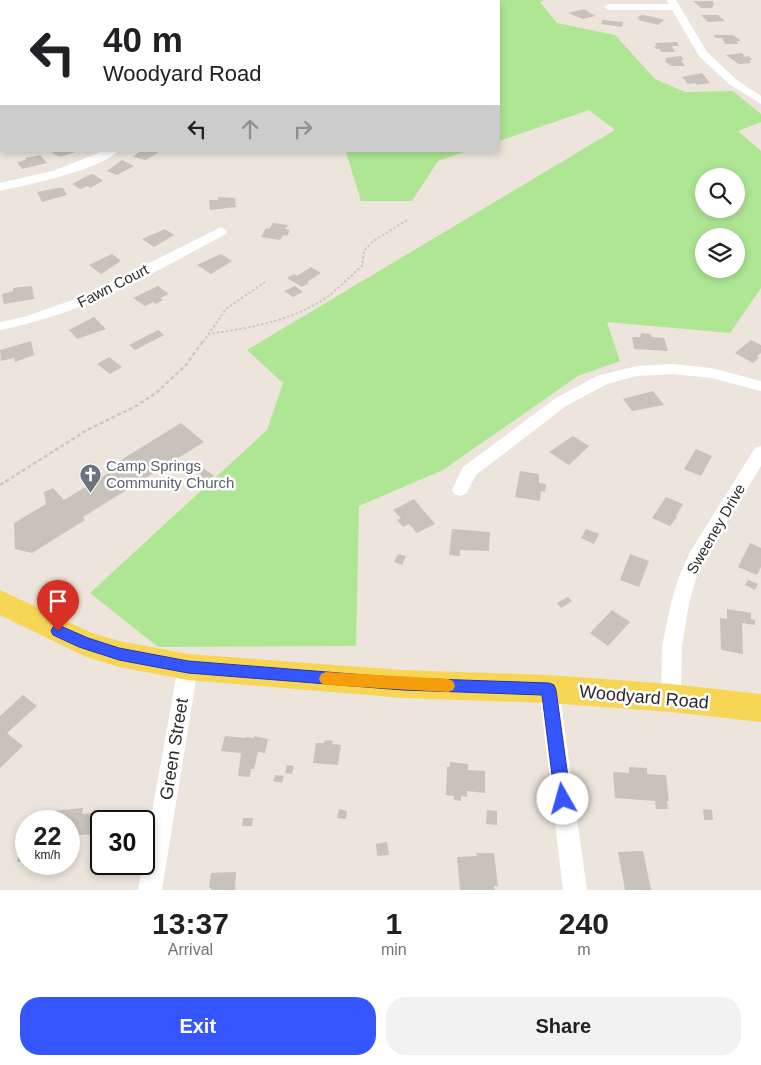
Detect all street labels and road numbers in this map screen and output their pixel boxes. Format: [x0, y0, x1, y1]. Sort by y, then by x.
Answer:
street label: Fawn Court [74, 260, 152, 311]
street label: Sweeney Drive [683, 481, 748, 577]
street label: Woodyard Road [579, 681, 709, 713]
street label: Green Street [156, 697, 192, 801]

